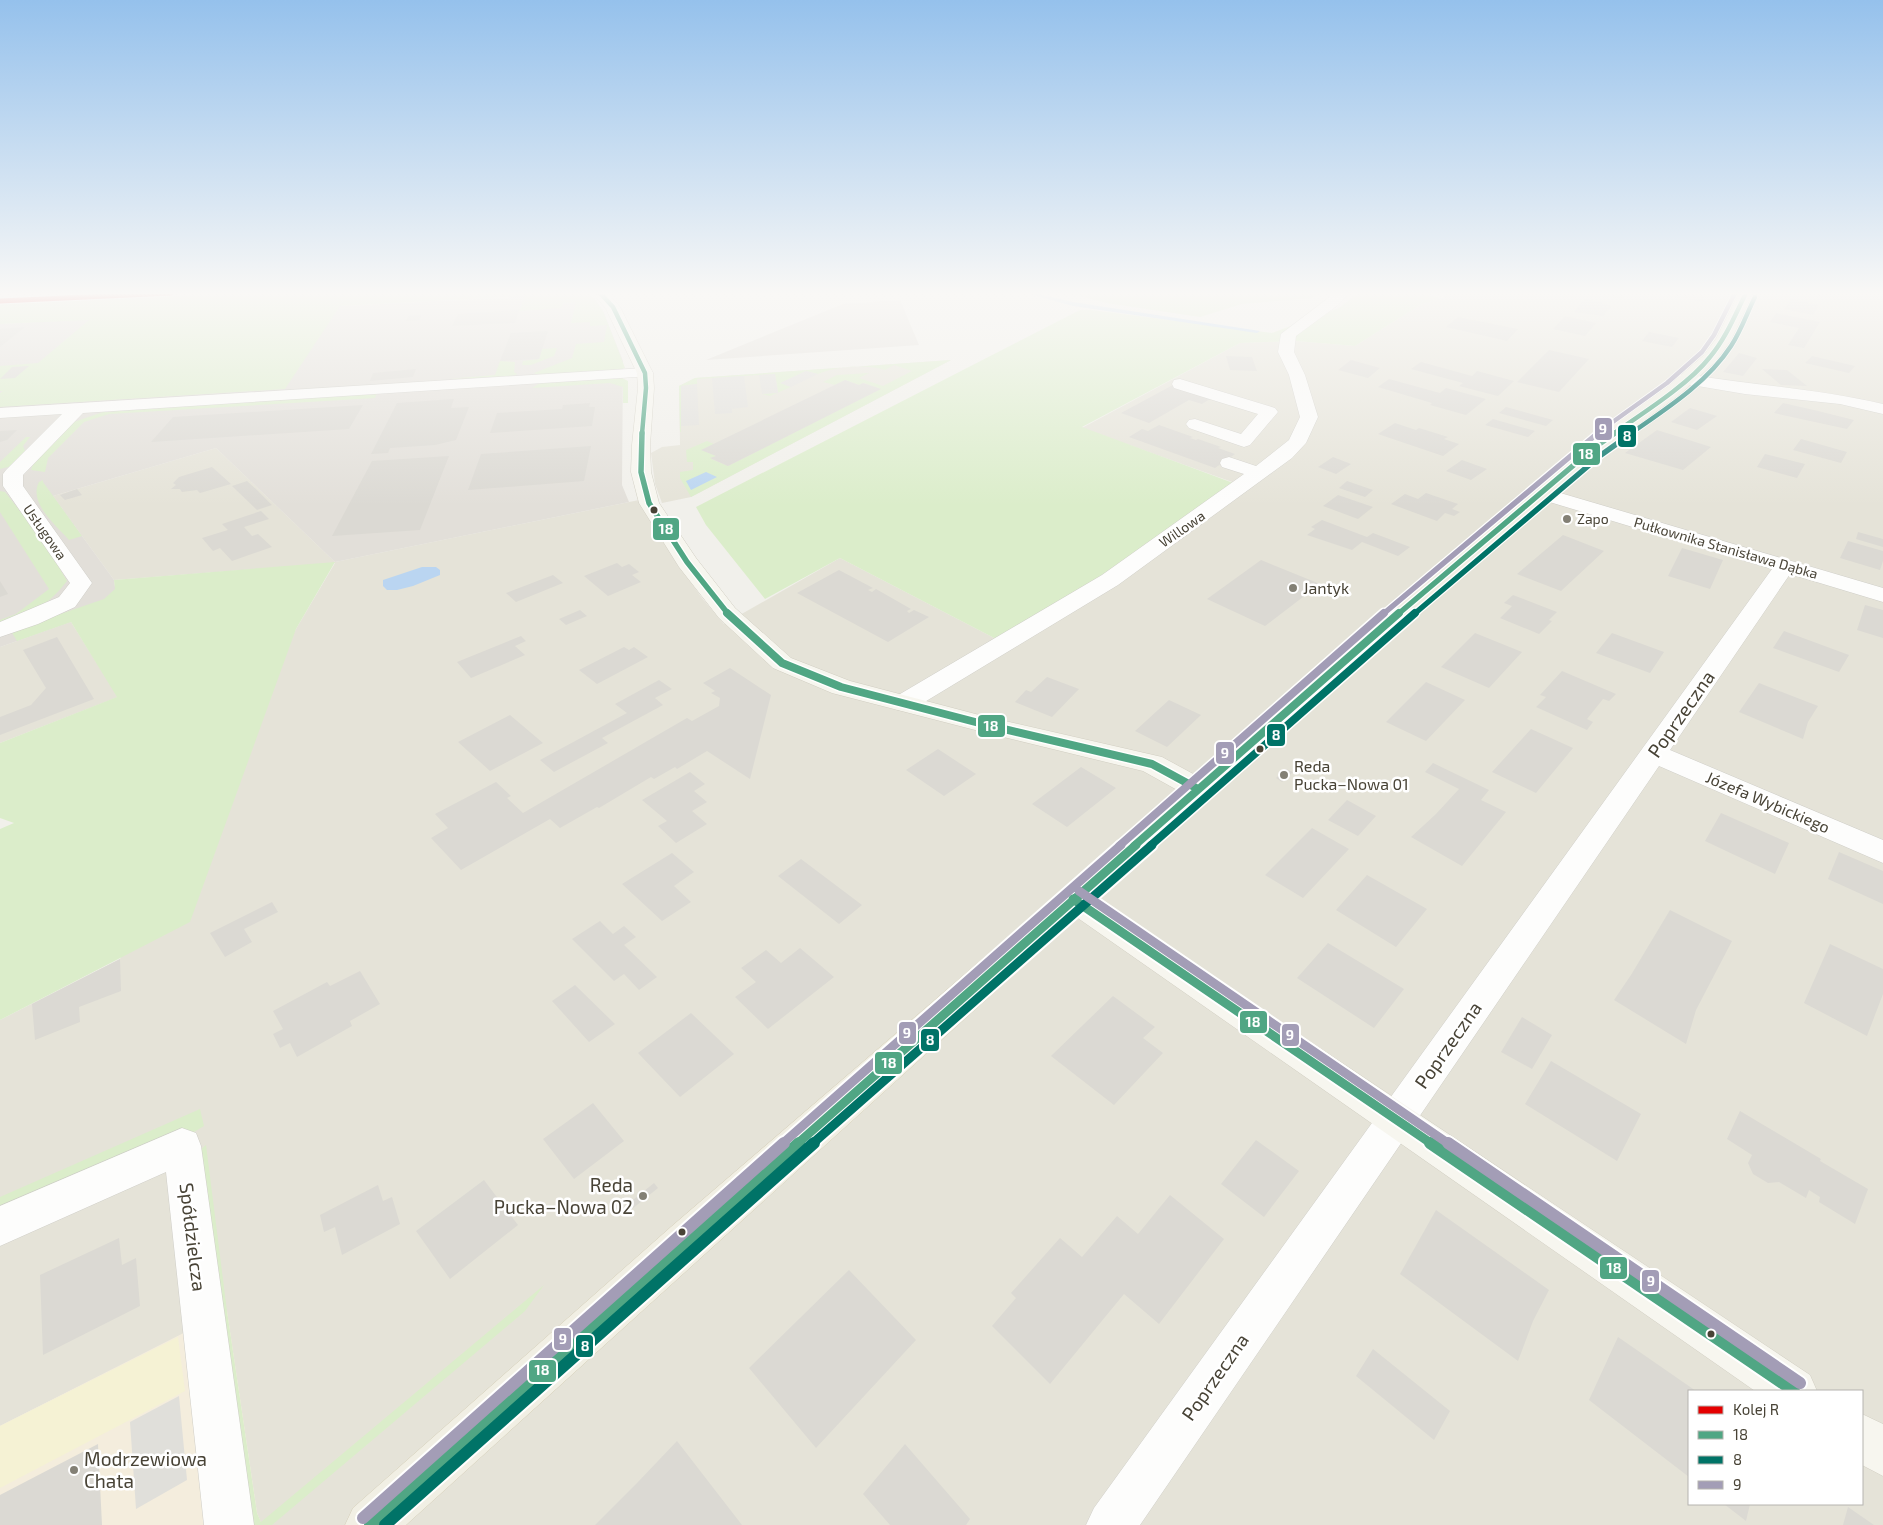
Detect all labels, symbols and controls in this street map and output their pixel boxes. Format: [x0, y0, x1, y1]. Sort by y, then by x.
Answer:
line badge: 9 [1594, 417, 1613, 441]
text: 9 [1599, 420, 1607, 437]
line badge: 8 [1617, 424, 1637, 448]
text: 8 [1623, 427, 1631, 444]
line badge: 18 [1572, 442, 1601, 466]
text: 18 [1579, 445, 1593, 462]
street label: Usługowa [20, 501, 71, 563]
unlabelled marker [649, 505, 659, 515]
street label: Willowa [1155, 507, 1208, 551]
place label: Zapo [1577, 510, 1609, 527]
marker: Zapo [1561, 513, 1573, 525]
street label: Pułkownika Stanisława Dąbka [1632, 513, 1820, 582]
line badge: 18 [652, 517, 680, 541]
text: 18 [659, 520, 673, 537]
place label: Jantyk [1303, 578, 1349, 597]
marker: Jantyk [1287, 582, 1299, 594]
street label: Poprzeczna [1642, 666, 1719, 762]
line badge: 18 [977, 714, 1006, 738]
text: 18 [984, 717, 998, 734]
line badge: 8 [1266, 723, 1286, 747]
text: 8 [1272, 726, 1280, 743]
line badge: 9 [1215, 741, 1235, 765]
text: 9 [1221, 744, 1229, 761]
unlabelled marker [1255, 744, 1265, 754]
place label: Reda Pucka–Nowa 01 [1294, 756, 1409, 793]
street label: Józefa Wybickiego [1703, 767, 1833, 836]
marker: Reda Pucka–Nowa 01 [1278, 769, 1290, 781]
street label: Poprzeczna [1409, 997, 1486, 1093]
line badge: 18 [1239, 1010, 1268, 1034]
text: 18 [1246, 1013, 1260, 1030]
line badge: 9 [898, 1021, 917, 1045]
line badge: 9 [1281, 1023, 1300, 1047]
text: 9 [903, 1024, 911, 1041]
text: 9 [1286, 1026, 1294, 1043]
line badge: 8 [920, 1028, 940, 1052]
text: 8 [926, 1031, 934, 1048]
line badge: 18 [874, 1051, 903, 1075]
text: 18 [882, 1054, 896, 1071]
place label: Reda Pucka–Nowa 02 [494, 1173, 633, 1218]
street label: Spółdzielcza [175, 1181, 212, 1293]
marker: Reda Pucka–Nowa 02 [637, 1190, 649, 1202]
unlabelled marker [677, 1227, 687, 1237]
line badge: 18 [1599, 1256, 1628, 1280]
text: 18 [1607, 1259, 1621, 1276]
line badge: 9 [1641, 1269, 1660, 1293]
text: 9 [1647, 1272, 1655, 1289]
line badge: 9 [553, 1327, 572, 1351]
street label: Poprzeczna [1176, 1329, 1253, 1425]
unlabelled marker [1706, 1329, 1716, 1339]
text: 9 [559, 1330, 567, 1347]
line badge: 8 [575, 1334, 594, 1358]
text: 8 [581, 1337, 589, 1354]
line badge: 18 [528, 1359, 557, 1383]
text: 18 [535, 1361, 549, 1378]
legend [1688, 1390, 1863, 1505]
text: Kolej R [1733, 1400, 1779, 1419]
text: 18 [1733, 1425, 1748, 1443]
place label: Modrzewiowa Chata [84, 1447, 207, 1492]
text: 8 [1733, 1450, 1742, 1468]
marker: Modrzewiowa Chata [68, 1464, 80, 1476]
text: 9 [1733, 1475, 1742, 1493]

